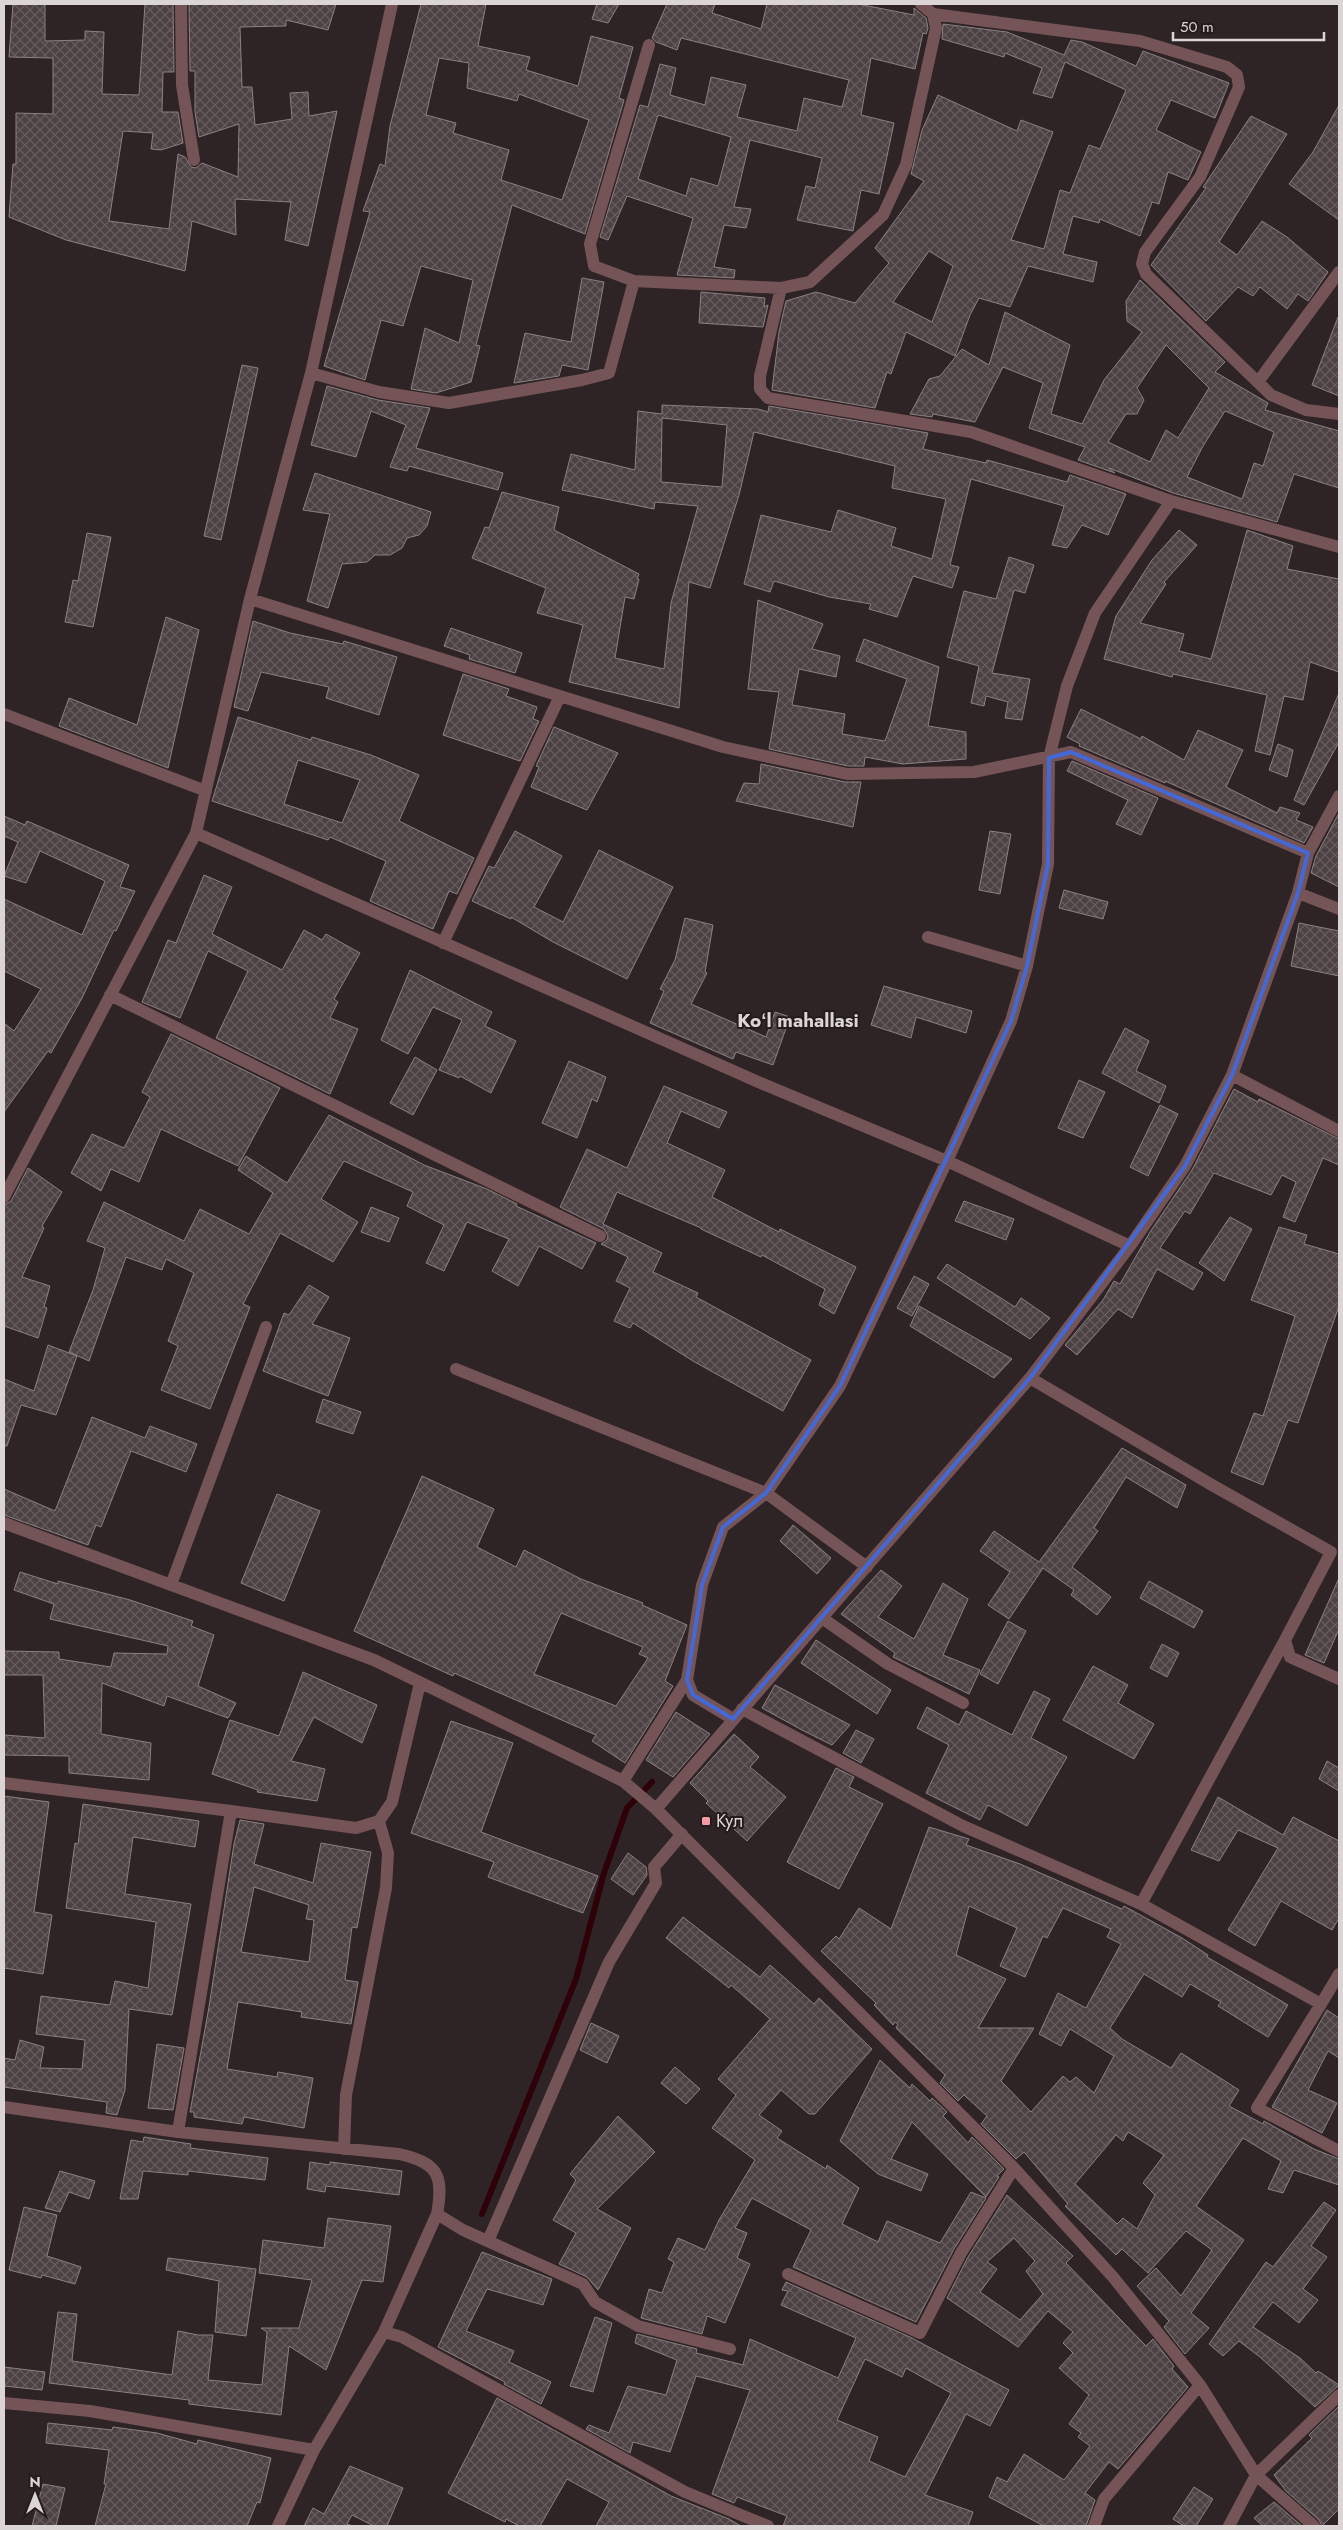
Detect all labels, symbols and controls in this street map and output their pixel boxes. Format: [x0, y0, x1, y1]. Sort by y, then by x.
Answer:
scale bar [1173, 10, 1324, 42]
text: 50 m [1180, 16, 1214, 38]
district label: Koʻl mahallasi [737, 1007, 859, 1034]
place label: Кул [716, 1808, 743, 1834]
marker: Кул [700, 1815, 712, 1827]
north arrow [10, 2470, 60, 2520]
text: N [29, 2472, 41, 2492]

